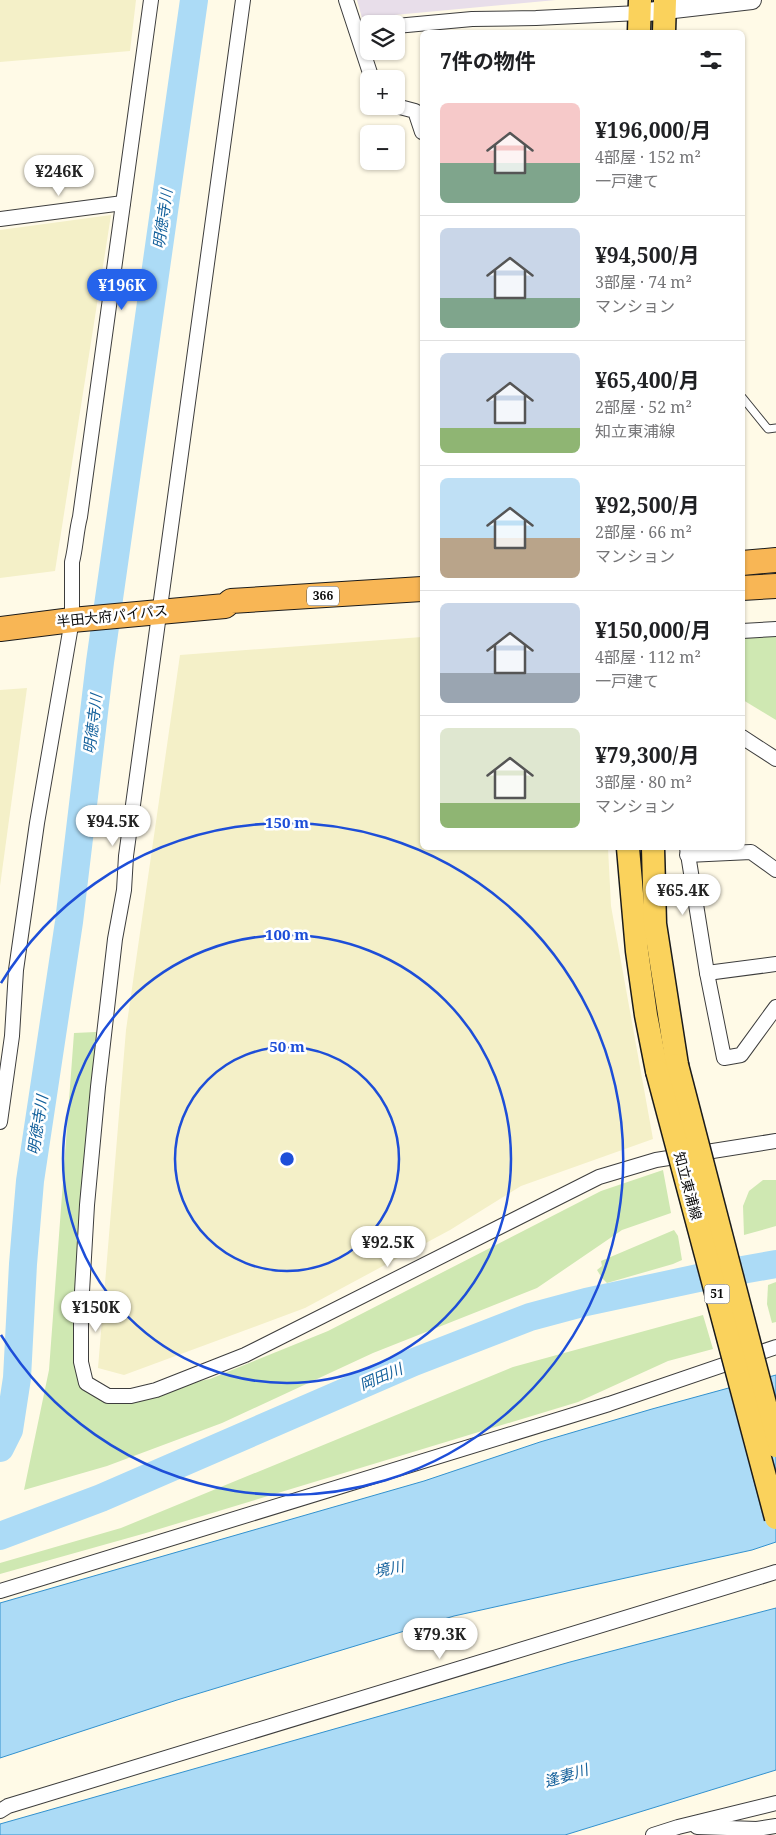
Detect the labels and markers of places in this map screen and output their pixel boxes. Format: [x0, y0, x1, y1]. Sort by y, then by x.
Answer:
pin: ¥246K [24, 154, 94, 197]
pin: ¥196K [87, 268, 157, 311]
pin: ¥94.5K [72, 804, 154, 847]
pin: ¥65.4K [642, 874, 724, 916]
centre of rings [278, 1150, 296, 1168]
pin: ¥92.5K [347, 1226, 429, 1268]
pin: ¥150K [61, 1290, 131, 1333]
pin: ¥79.3K [399, 1618, 481, 1660]

